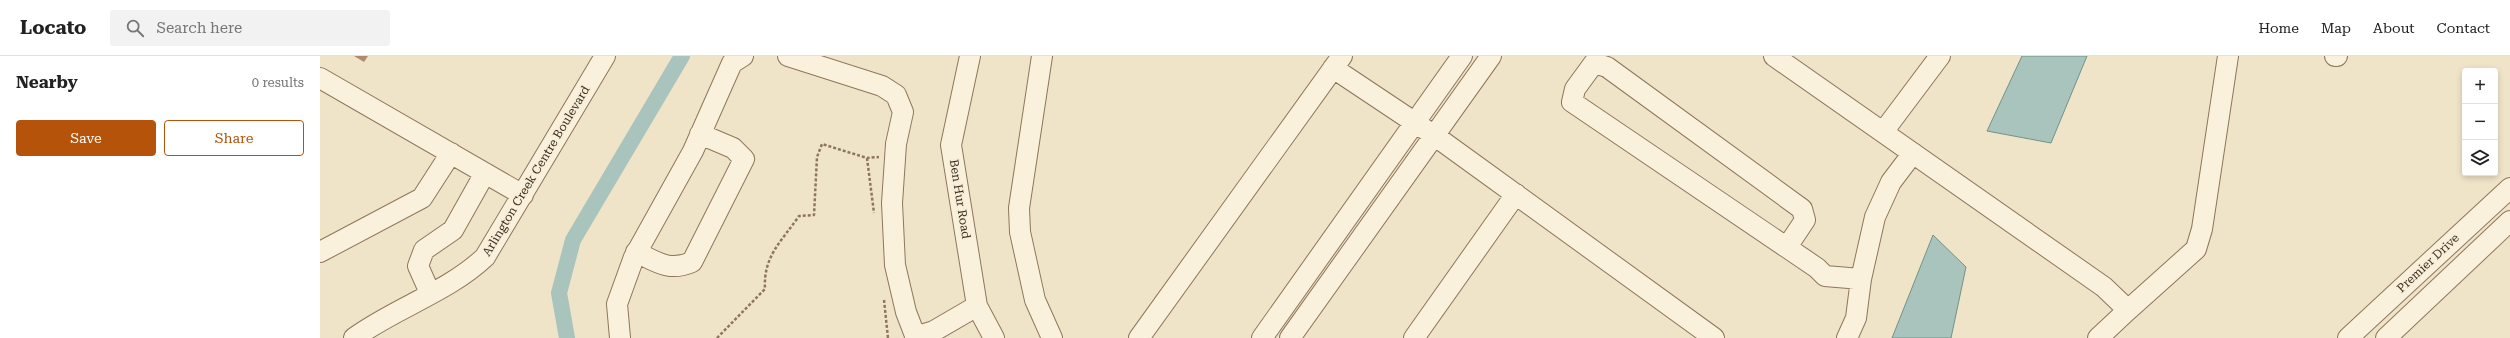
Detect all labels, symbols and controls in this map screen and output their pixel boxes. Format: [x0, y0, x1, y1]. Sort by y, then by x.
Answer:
search box [110, 10, 390, 46]
text: Locato [20, 16, 86, 39]
icon: search [124, 17, 146, 39]
text: Search here [156, 19, 242, 37]
text: Home [2258, 20, 2299, 36]
text: Map [2321, 20, 2351, 36]
text: About [2373, 20, 2415, 36]
text: Contact [2437, 20, 2490, 36]
map controls [2462, 68, 2498, 176]
button: + [2462, 68, 2498, 104]
text: Nearby [16, 72, 78, 92]
text: 0 results [252, 75, 304, 90]
street label: Arlington Creek Centre Boulevard [480, 83, 593, 259]
button: − [2462, 104, 2498, 140]
button: Save [16, 120, 156, 156]
button: Share [164, 120, 304, 156]
button: layers [2462, 140, 2498, 176]
street label: Ben Hur Road [947, 158, 973, 240]
street label: Premier Drive [2394, 230, 2462, 295]

